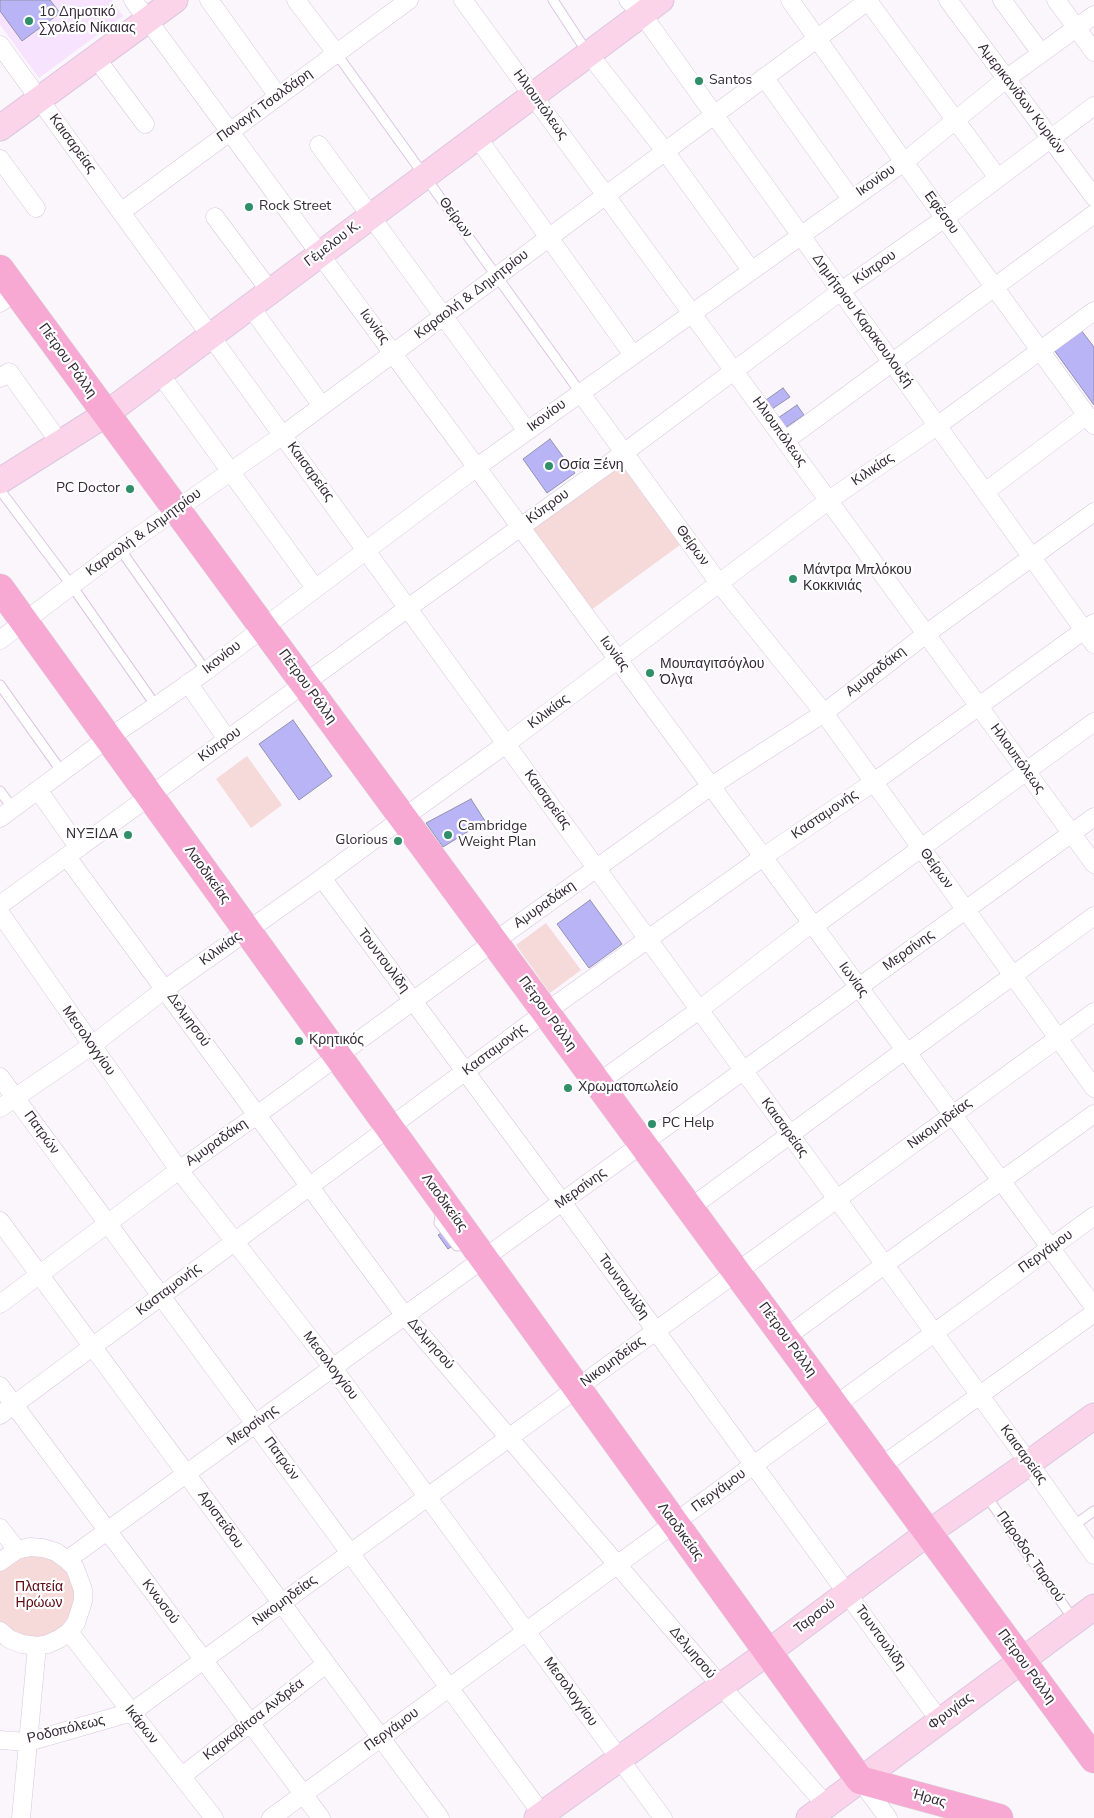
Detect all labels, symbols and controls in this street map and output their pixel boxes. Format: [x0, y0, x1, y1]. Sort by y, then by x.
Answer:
place label: 1ο Δημοτικό Σχολείο Νίκαιας [39, 5, 136, 38]
marker: 1ο Δημοτικό Σχολείο Νίκαιας [23, 15, 35, 27]
street label: Αμερικανίδων Κυριών [974, 40, 1068, 158]
street label: Παναγή Τσαλδάρη [214, 66, 316, 146]
street label: Ηλιουπόλεως [509, 67, 571, 143]
place label: Santos [709, 73, 752, 89]
marker: Santos [693, 75, 705, 87]
street label: Καισαρείας [45, 111, 99, 177]
street label: Ικονίου [853, 161, 899, 201]
street label: Εφέσου [920, 188, 962, 238]
street label: Θείρων [435, 194, 475, 242]
place label: Rock Street [259, 199, 331, 215]
marker: Rock Street [243, 201, 255, 213]
street label: Γέμελου Κ. [301, 217, 365, 271]
street label: Καραολή & Δημητρίου [412, 247, 532, 343]
street label: Κύπρου [850, 247, 900, 289]
street label: Δημήτριου Καρακουλουξή [808, 251, 916, 391]
street label: Ιωνίας [356, 306, 392, 348]
street label: Πέτρου Ράλλη [34, 320, 100, 402]
street label: Ηλιουπόλεως [748, 394, 810, 470]
street label: Ικονίου [524, 396, 570, 436]
street label: Καισαρείας [283, 439, 337, 505]
street label: Κιλικίας [849, 450, 897, 490]
place label: Οσία Ξένη [559, 458, 623, 474]
marker: Οσία Ξένη [543, 460, 555, 472]
place label: PC Doctor [56, 481, 120, 497]
marker: PC Doctor [124, 483, 136, 495]
street label: Καραολή & Δημητρίου [83, 486, 205, 580]
street label: Κύπρου [523, 486, 573, 528]
street label: Θείρων [672, 522, 712, 570]
place label: Μάντρα Μπλόκου Κοκκινιάς [803, 563, 912, 596]
marker: Μάντρα Μπλόκου Κοκκινιάς [787, 573, 799, 585]
street label: Ιωνίας [596, 633, 632, 675]
street label: Ικονίου [199, 638, 245, 678]
street label: Αμυραδάκη [843, 643, 909, 701]
street label: Πέτρου Ράλλη [274, 646, 340, 728]
place label: Μουπαγιτσόγλου Όλγα [660, 657, 765, 690]
marker: Μουπαγιτσόγλου Όλγα [644, 667, 656, 679]
street label: Κιλικίας [525, 691, 573, 733]
street label: Ηλιουπόλεως [986, 721, 1048, 797]
street label: Κύπρου [195, 724, 245, 766]
street label: Καισαρείας [520, 767, 574, 833]
street label: Κασταμονής [789, 787, 861, 843]
place label: Cambridge Weight Plan [458, 819, 536, 852]
place label: ΝΥΞΙΔΑ [66, 827, 118, 843]
marker: ΝΥΞΙΔΑ [122, 829, 134, 841]
marker: Cambridge Weight Plan [442, 829, 454, 841]
place label: Glorious [335, 833, 388, 849]
marker: Glorious [392, 835, 404, 847]
street label: Λαοδικείας [180, 843, 234, 907]
street label: Θείρων [916, 845, 956, 893]
street label: Αμυραδάκη [511, 878, 579, 932]
street label: Τουντουλίδη [353, 926, 413, 996]
street label: Μερσίνης [880, 927, 938, 975]
street label: Κιλικίας [197, 928, 245, 970]
street label: Ιωνίας [835, 959, 871, 1001]
street label: Πέτρου Ράλλη [514, 973, 580, 1055]
street label: Δελμησού [163, 990, 213, 1050]
street label: Μεσολογγίου [58, 1003, 118, 1079]
street label: Κασταμονής [459, 1020, 531, 1080]
place label: Κρητικός [309, 1033, 364, 1049]
marker: Κρητικός [293, 1035, 305, 1047]
place label: Χρωματοπωλείο [578, 1080, 678, 1096]
marker: Χρωματοπωλείο [562, 1082, 574, 1094]
street label: Καισαρείας [757, 1095, 811, 1161]
street label: Νικομηδείας [905, 1095, 975, 1153]
street label: Πατρών [20, 1108, 62, 1158]
street label: Αμυραδάκη [183, 1116, 251, 1170]
place label: PC Help [662, 1116, 714, 1132]
marker: PC Help [646, 1118, 658, 1130]
street label: Μερσίνης [552, 1165, 610, 1213]
street label: Λαοδικείας [417, 1171, 471, 1235]
street label: Περγάμου [1016, 1227, 1076, 1277]
street label: Τουντουλίδη [594, 1251, 652, 1323]
street label: Κασταμονής [133, 1260, 205, 1320]
street label: Πέτρου Ράλλη [754, 1299, 820, 1381]
street label: Δελμησού [403, 1315, 457, 1373]
street label: Μεσολογγίου [299, 1329, 361, 1403]
street label: Νικομηδείας [578, 1333, 648, 1391]
street label: Μερσίνης [224, 1402, 282, 1450]
street label: Καισαρείας [996, 1422, 1050, 1488]
street label: Πατρών [260, 1434, 302, 1484]
street label: Περγάμου [689, 1466, 749, 1516]
street label: Αριστείδου [193, 1488, 247, 1552]
street label: Λαοδικείας [653, 1500, 707, 1564]
street label: Πάροδος Ταρσού [992, 1508, 1068, 1606]
street label: Νικομηδείας [250, 1572, 320, 1630]
street label: Κνωσού [138, 1576, 182, 1628]
park label: Πλατεία Ηρώων [15, 1580, 63, 1612]
street label: Ταρσού [791, 1596, 839, 1638]
street label: Τουντουλίδη [851, 1602, 909, 1674]
street label: Δελμησού [665, 1623, 719, 1683]
street label: Πέτρου Ράλλη [993, 1626, 1059, 1708]
street label: Μεσολογγίου [539, 1654, 601, 1730]
street label: Καρκαβίτσα Ανδρέα [200, 1675, 308, 1765]
street label: Φρυγίας [925, 1690, 977, 1734]
street label: Ικάρων [121, 1702, 161, 1748]
street label: Περγάμου [362, 1705, 422, 1755]
street label: Ροδοπόλεως [25, 1712, 107, 1748]
street label: Ήρας [910, 1786, 948, 1812]

